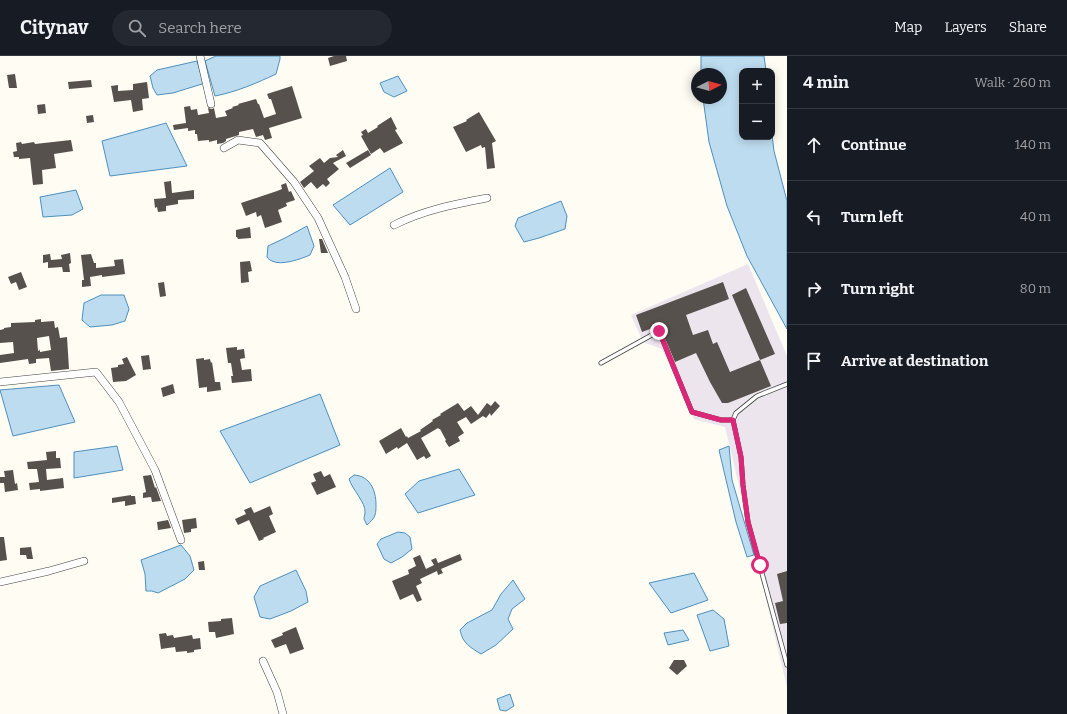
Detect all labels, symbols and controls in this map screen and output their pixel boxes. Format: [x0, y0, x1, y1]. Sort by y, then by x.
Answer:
search box [112, 10, 392, 46]
text: Citynav [20, 16, 88, 39]
icon: search [126, 17, 148, 39]
text: Search here [158, 19, 242, 37]
text: Map [894, 19, 922, 36]
text: Layers [944, 19, 987, 36]
text: Share [1009, 19, 1047, 36]
north arrow [691, 68, 727, 104]
map controls [739, 68, 775, 140]
button: + [739, 68, 775, 104]
text: 4 min [803, 72, 849, 93]
text: Walk · 260 m [975, 75, 1051, 90]
button: − [739, 104, 775, 140]
icon: ahead [803, 134, 825, 156]
text: Continue [841, 136, 907, 154]
text: 140 m [1015, 137, 1051, 152]
icon: left [803, 206, 825, 228]
text: Turn left [841, 208, 903, 226]
text: 40 m [1020, 209, 1051, 224]
icon: right [803, 278, 825, 300]
text: Turn right [841, 280, 914, 298]
text: 80 m [1020, 281, 1051, 296]
route end [650, 322, 668, 340]
icon: arrive [803, 350, 825, 372]
text: Arrive at destination [841, 352, 988, 370]
route start [751, 556, 769, 574]

